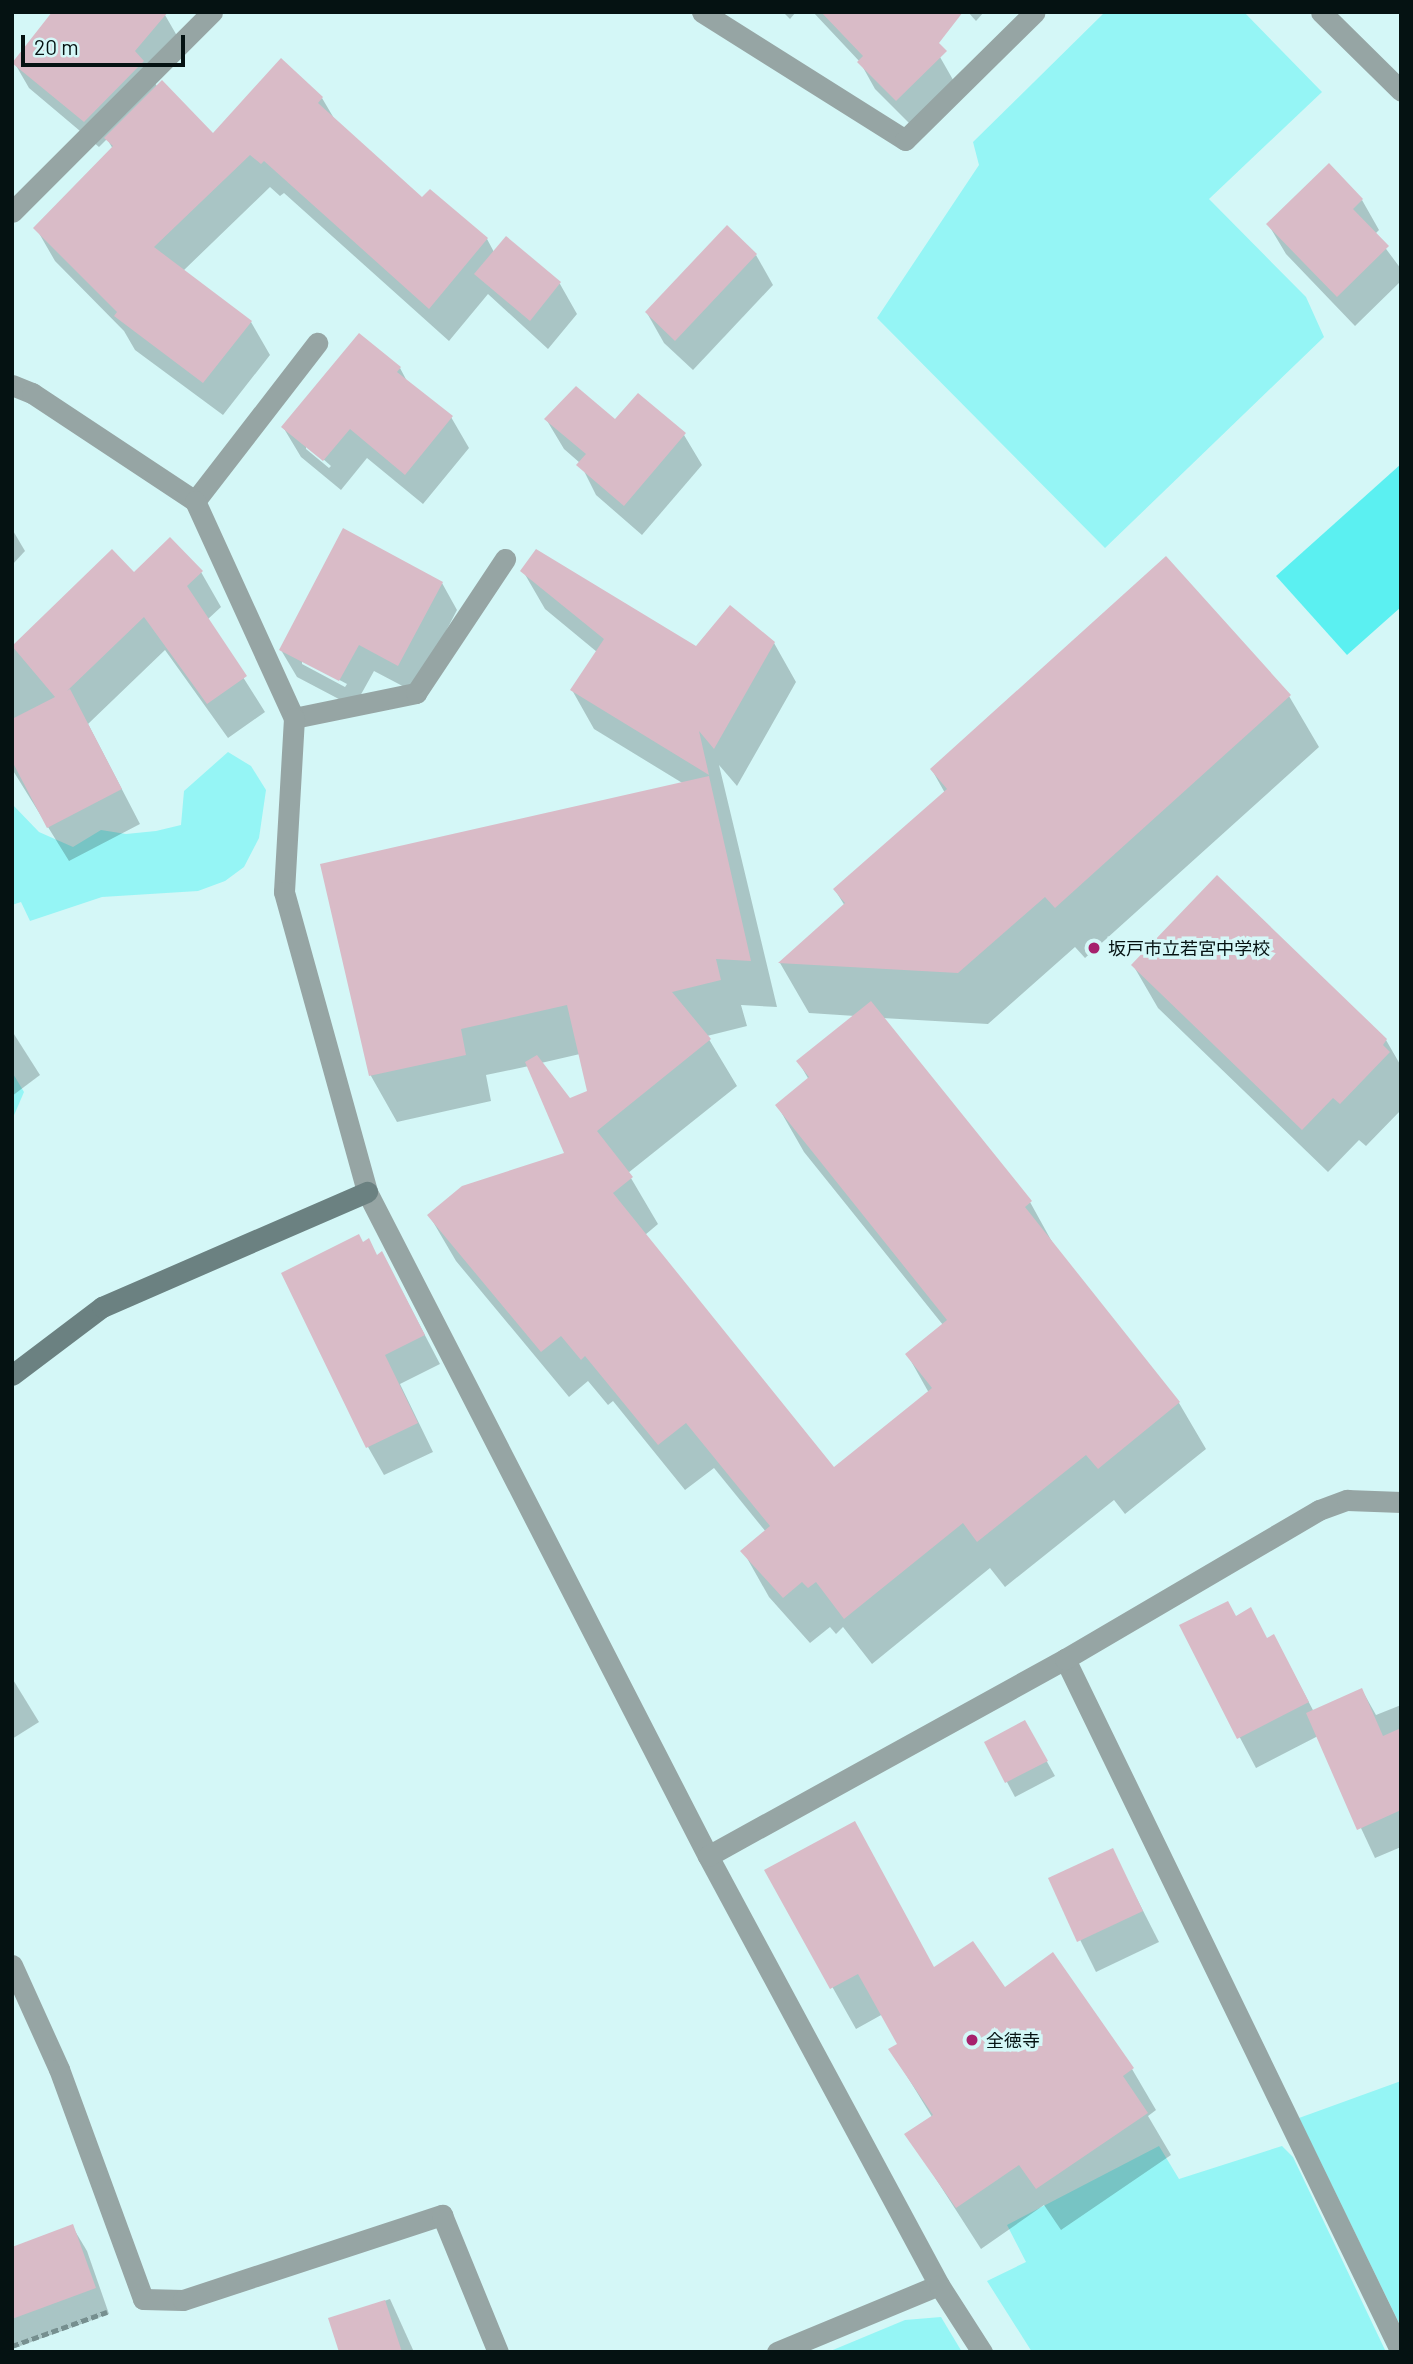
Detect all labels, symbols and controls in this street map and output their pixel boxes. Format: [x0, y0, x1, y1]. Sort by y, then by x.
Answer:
scale bar [24, 21, 189, 65]
text: 20 m [34, 34, 79, 59]
place label: 坂戸市立若宮中学校 [1108, 937, 1270, 959]
marker: 坂戸市立若宮中学校 [1086, 940, 1102, 956]
place label: 全徳寺 [986, 2029, 1040, 2051]
marker: 全徳寺 [964, 2032, 980, 2048]

